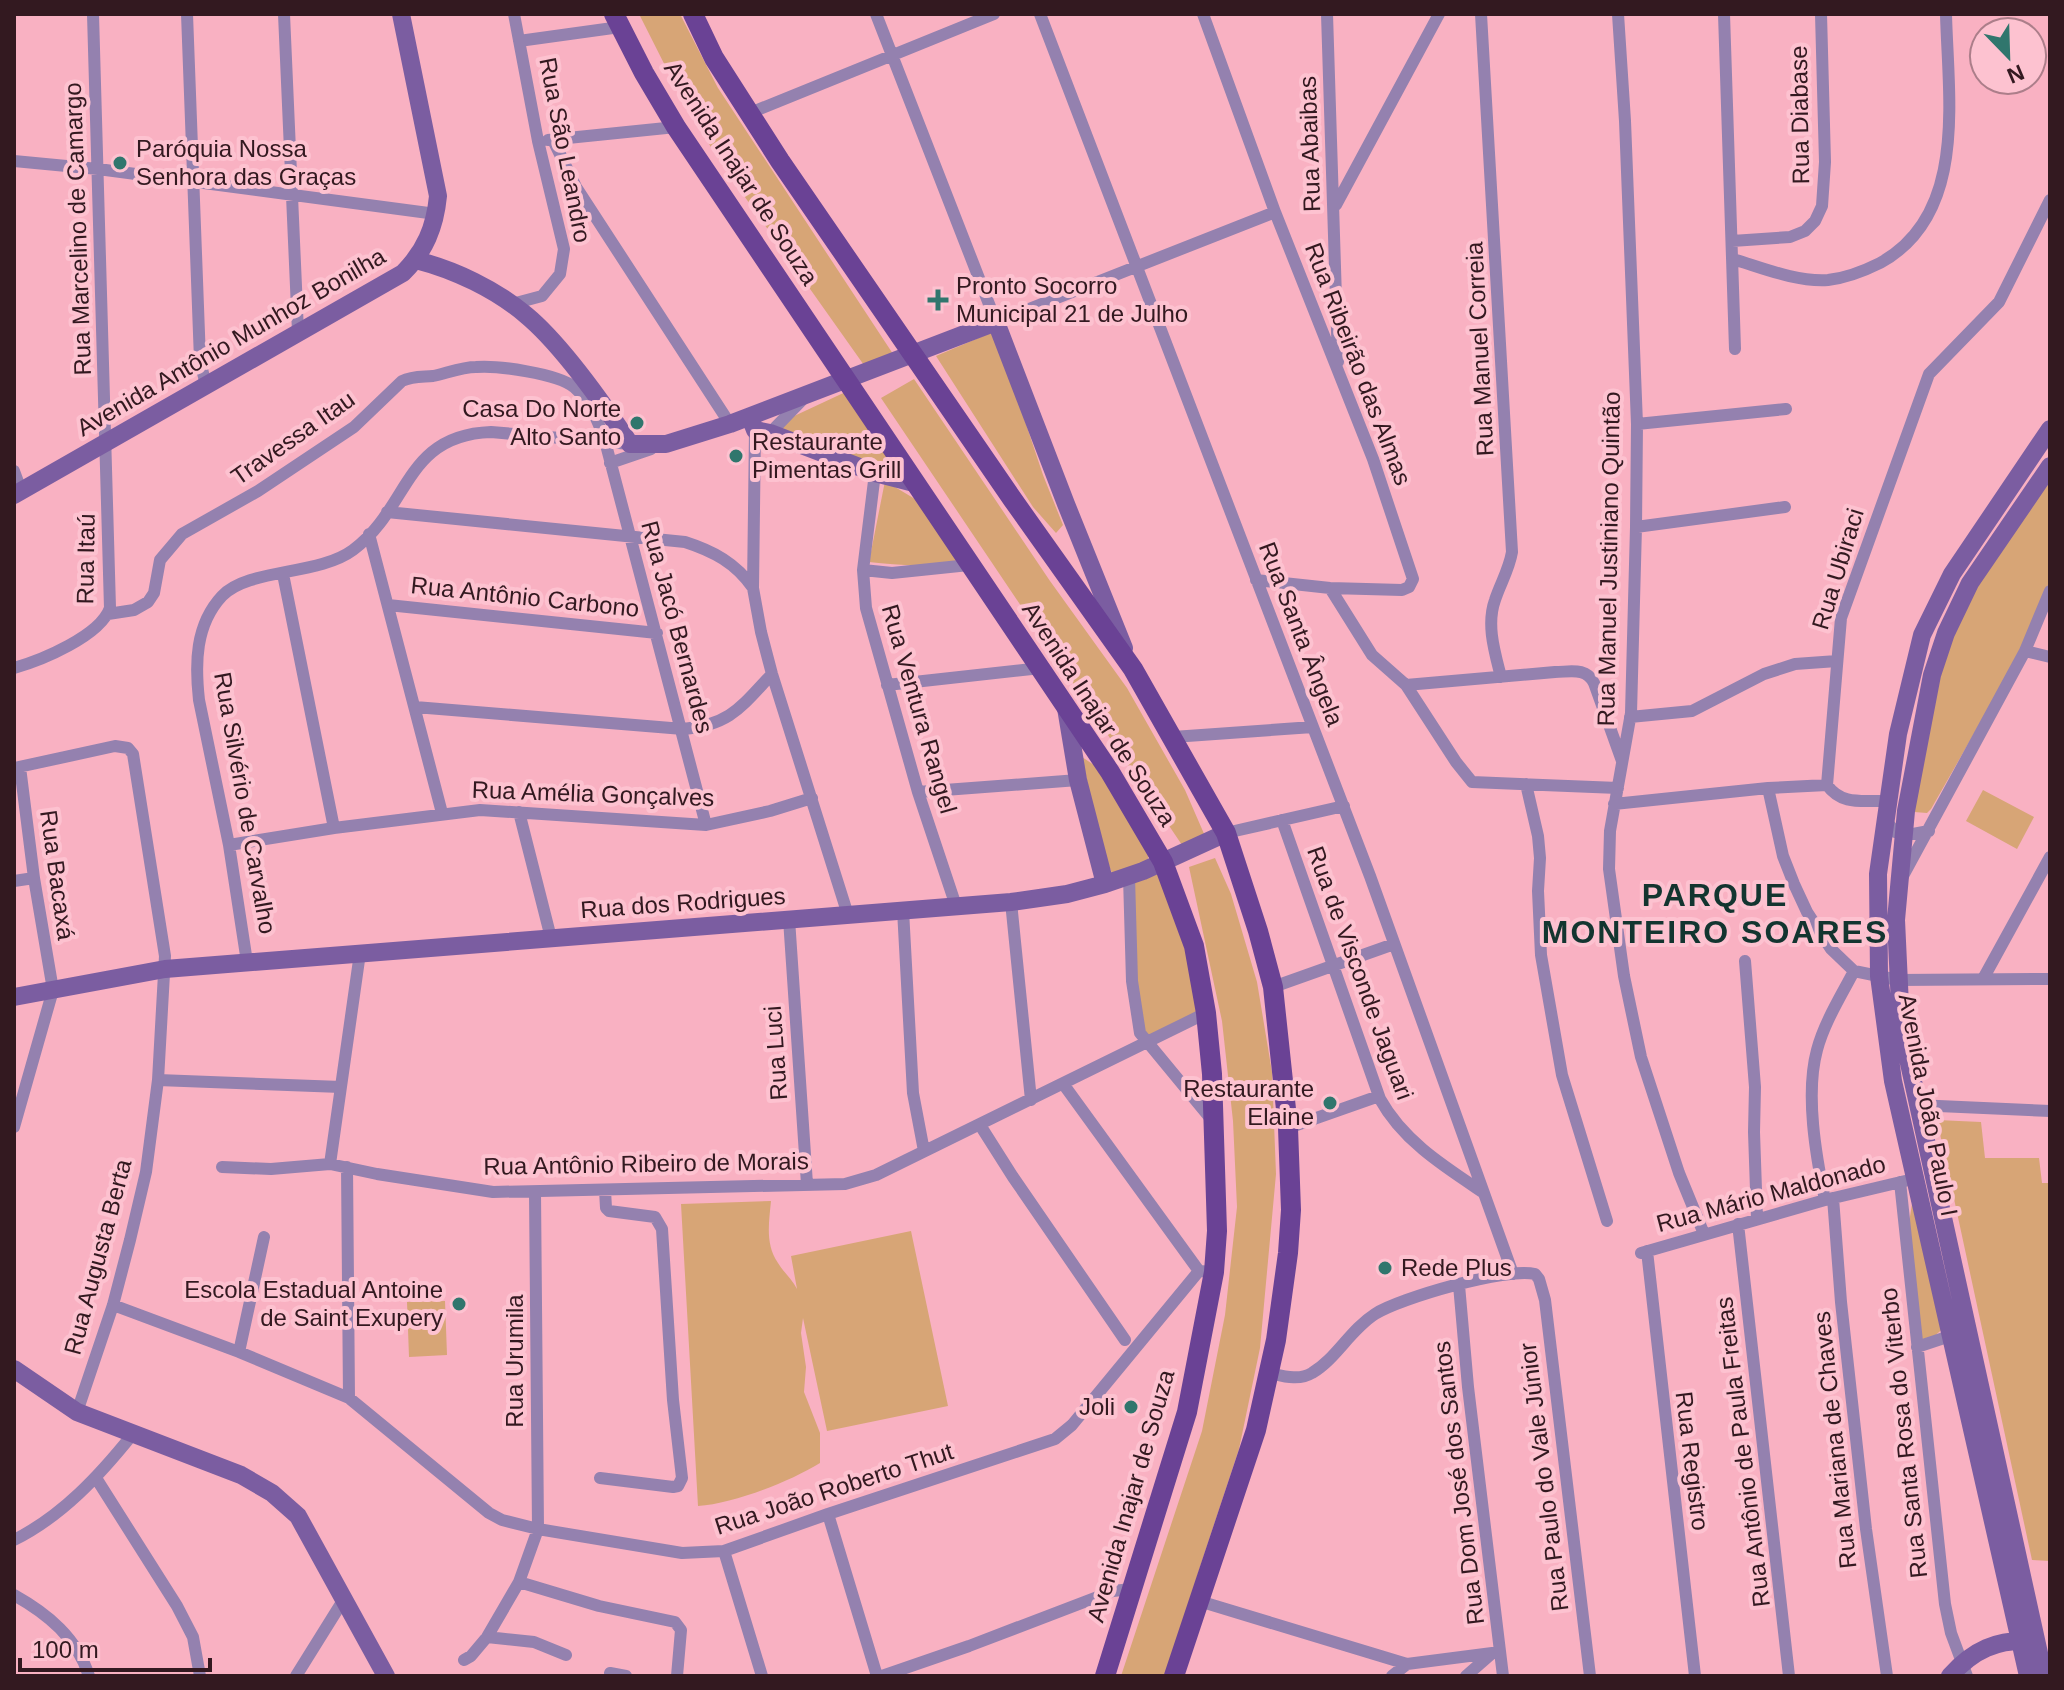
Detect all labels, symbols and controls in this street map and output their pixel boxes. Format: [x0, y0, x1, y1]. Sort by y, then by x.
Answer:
north arrow [1968, 16, 2048, 96]
street label: Rua Diabase [1785, 45, 1814, 185]
street label: Rua São Leandro [534, 55, 597, 245]
street label: Avenida Inajar de Souza [659, 56, 824, 290]
text: N [2003, 59, 2028, 89]
street label: Rua Abaibas [1294, 76, 1325, 213]
street label: Rua Marcelino de Camargo [59, 82, 96, 376]
place label: Paróquia Nossa Senhora das Graças [136, 135, 356, 190]
marker: Paróquia Nossa Senhora das Graças [111, 154, 129, 172]
street label: Rua Ribeirão das Almas [1300, 239, 1417, 489]
street label: Rua Manuel Correia [1460, 240, 1499, 457]
street label: Avenida Antônio Munhoz Bonilha [72, 242, 390, 441]
place label: Pronto Socorro Municipal 21 de Julho [956, 272, 1188, 327]
marker: Pronto Socorro Municipal 21 de Julho [927, 289, 949, 311]
street label: Travessa Itau [226, 385, 360, 490]
street label: Rua Manuel Justiniano Quintão [1592, 391, 1625, 727]
place label: Casa Do Norte Alto Santo [462, 395, 621, 450]
marker: Casa Do Norte Alto Santo [628, 414, 646, 432]
place label: Restaurante Pimentas Grill [752, 428, 901, 483]
marker: Restaurante Pimentas Grill [727, 447, 745, 465]
street label: Rua Ubiraci [1806, 505, 1869, 633]
street label: Rua Itaú [71, 513, 100, 605]
street label: Rua Jacó Bernardes [636, 518, 719, 736]
street label: Rua Santa Ângela [1254, 538, 1349, 730]
street label: Rua Antônio Carbono [410, 571, 641, 622]
street label: Avenida Inajar de Souza [1017, 597, 1182, 831]
street label: Rua Ventura Rangel [877, 601, 962, 816]
street label: Rua Silvério de Carvalho [209, 670, 282, 936]
street label: Rua Amélia Gonçalves [471, 776, 715, 811]
street label: Rua Bacaxá [35, 808, 80, 942]
street label: Rua de Visconde Jaguari [1302, 842, 1419, 1103]
district label: PARQUE MONTEIRO SOARES [1542, 877, 1888, 950]
street label: Rua dos Rodrigues [580, 882, 786, 923]
street label: Avenida João Paulo I [1894, 991, 1963, 1219]
street label: Rua Luci [759, 1005, 792, 1101]
place label: Restaurante Elaine [1183, 1075, 1314, 1130]
marker: Restaurante Elaine [1321, 1094, 1339, 1112]
street label: Rua Antônio Ribeiro de Morais [483, 1147, 809, 1180]
street label: Rua Mário Maldonado [1653, 1150, 1888, 1237]
street label: Rua Augusta Berta [58, 1155, 137, 1358]
place label: Rede Plus [1401, 1254, 1512, 1281]
marker: Rede Plus [1376, 1259, 1394, 1277]
place label: Escola Estadual Antoine de Saint Exupery [184, 1276, 443, 1331]
street label: Rua Santa Rosa do Viterbo [1875, 1287, 1932, 1580]
street label: Rua Urumila [501, 1294, 528, 1428]
marker: Escola Estadual Antoine de Saint Exupery [450, 1295, 468, 1313]
street label: Rua Antônio de Paula Freitas [1710, 1295, 1775, 1609]
street label: Rua Mariana de Chaves [1808, 1310, 1861, 1570]
street label: Rua Dom José dos Santos [1428, 1340, 1489, 1626]
street label: Rua Paulo do Vale Júnior [1514, 1341, 1573, 1613]
street label: Avenida Inajar de Souza [1082, 1366, 1180, 1625]
street label: Rua Registro [1671, 1390, 1714, 1532]
place label: Joli [1079, 1393, 1115, 1420]
marker: Joli [1122, 1398, 1140, 1416]
street label: Rua João Roberto Thut [711, 1437, 957, 1540]
scale bar [20, 1622, 210, 1672]
text: 100 m [32, 1636, 99, 1663]

